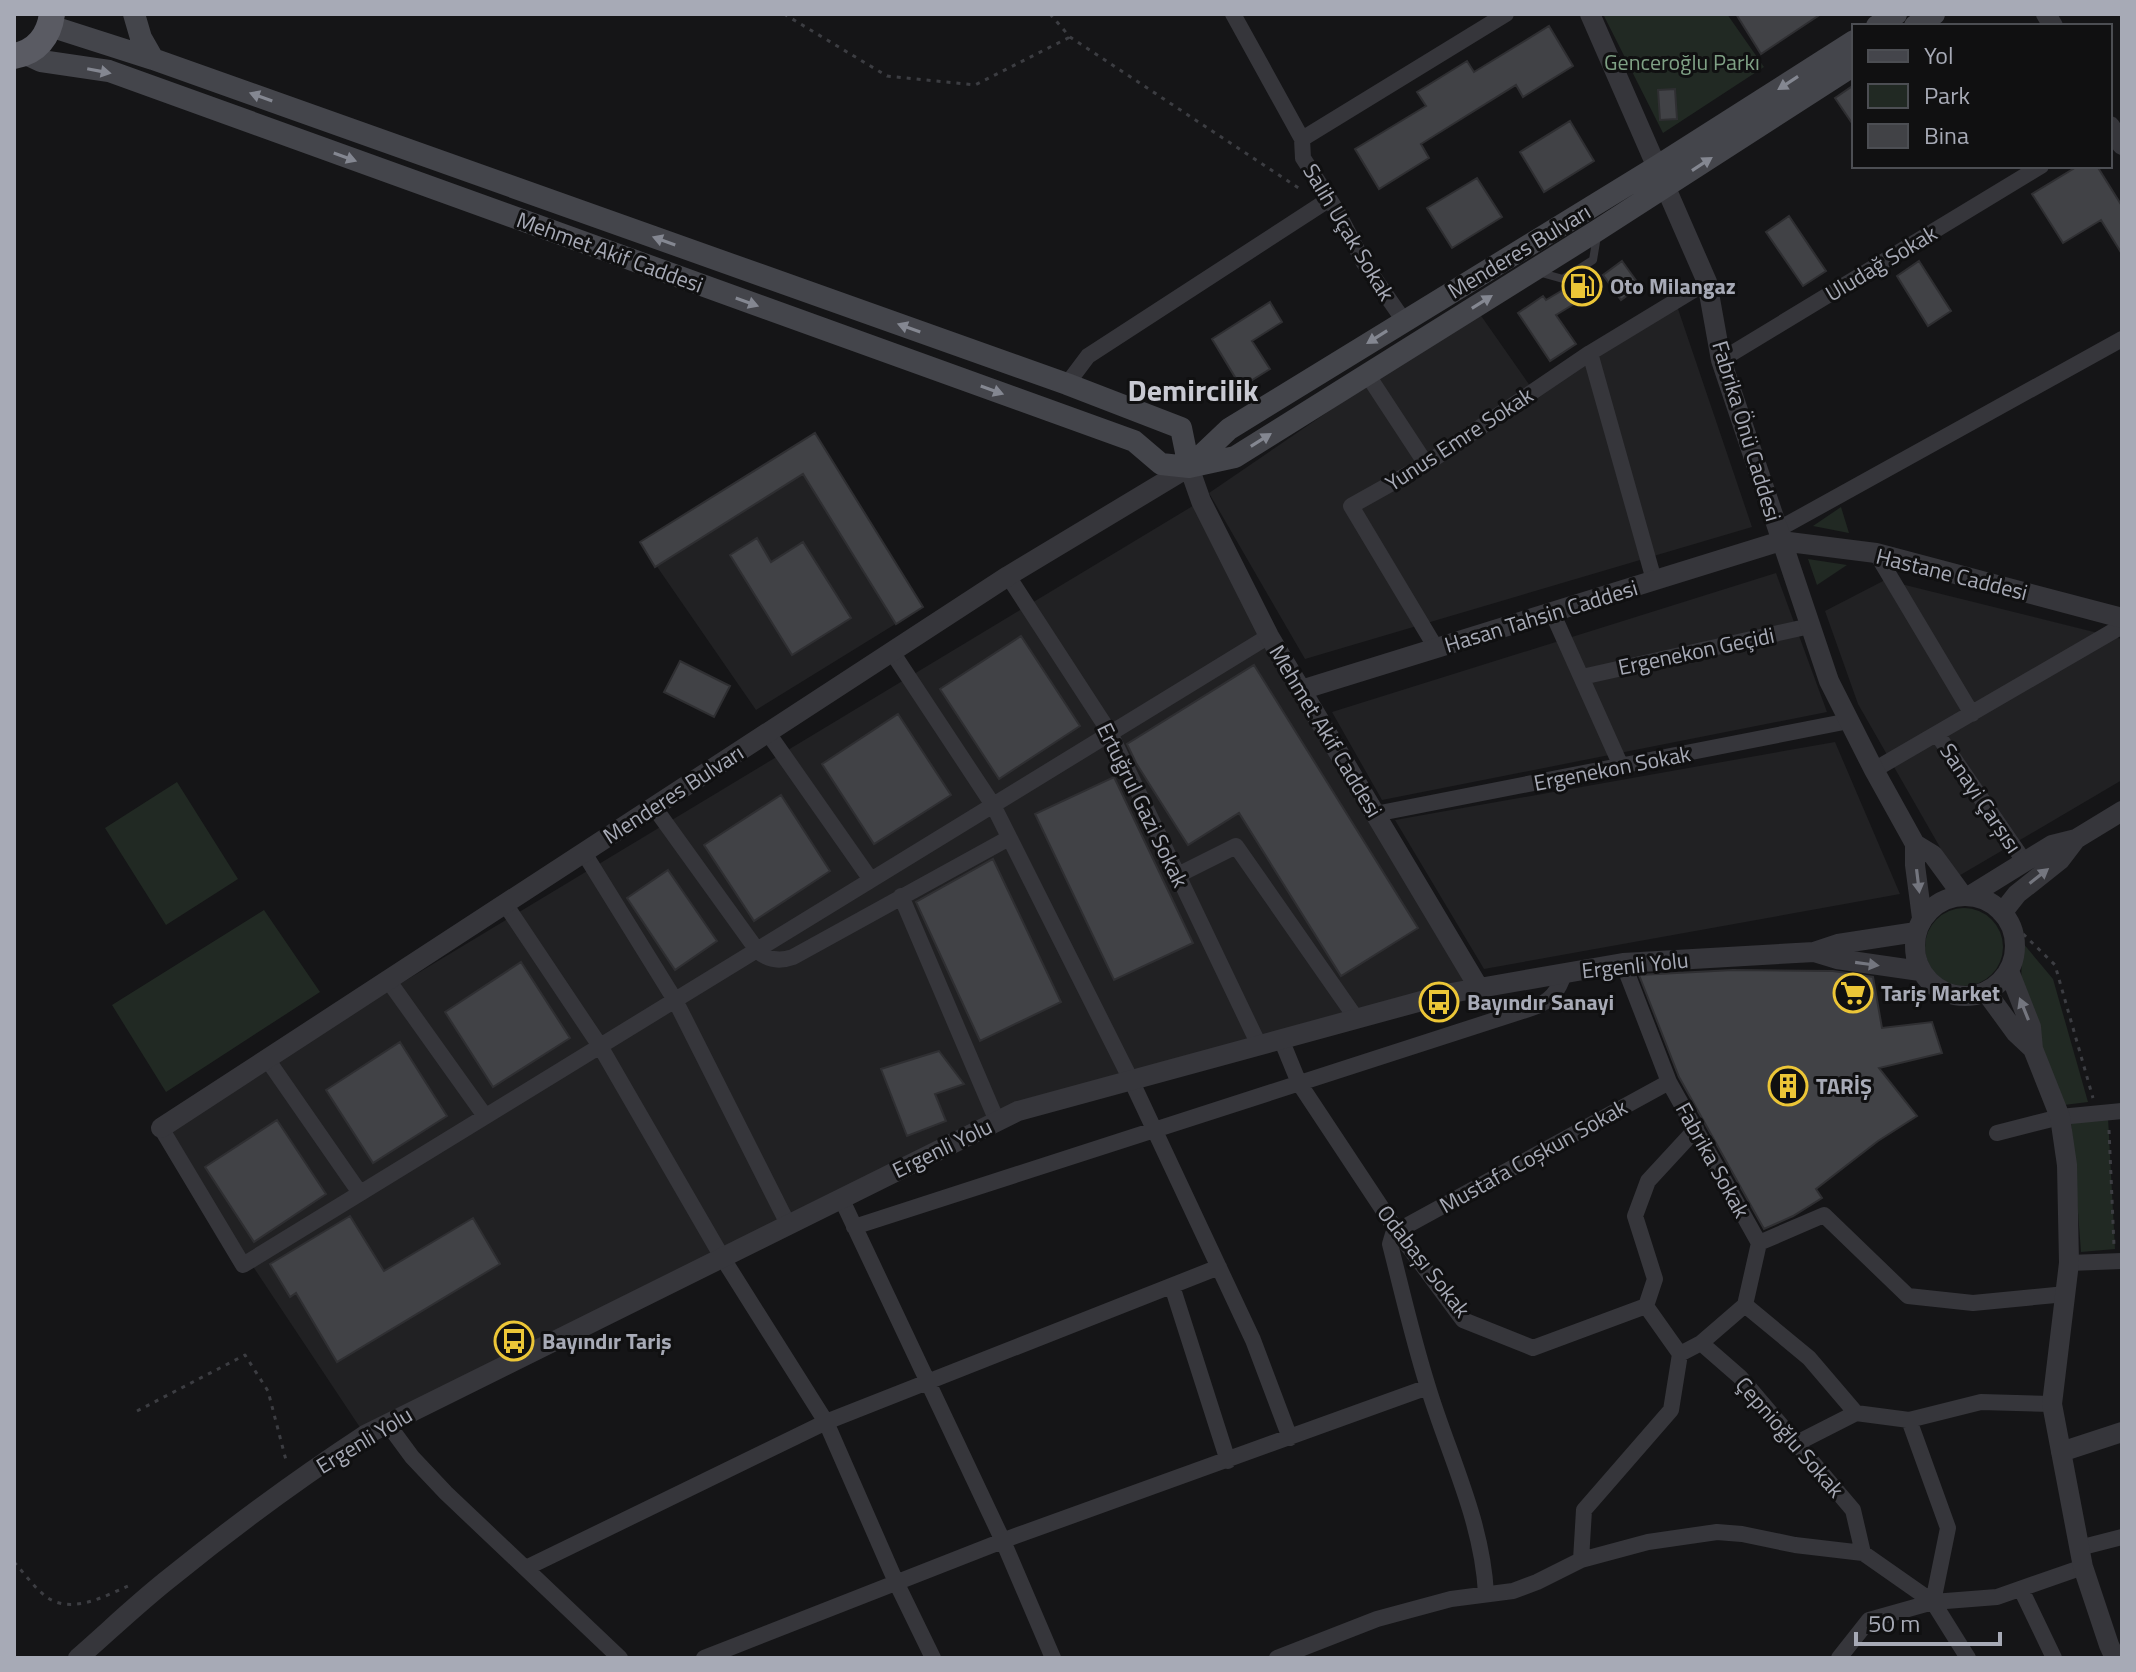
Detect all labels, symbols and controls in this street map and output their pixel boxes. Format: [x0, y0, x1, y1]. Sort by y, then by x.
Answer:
legend [1852, 24, 2112, 168]
text: Yol [1924, 37, 1953, 73]
park label: Genceroğlu Parkı [1604, 45, 1760, 79]
one-way arrow [87, 65, 112, 77]
one-way arrow [1777, 75, 1799, 89]
text: Park [1924, 77, 1970, 113]
one-way arrow [248, 91, 272, 103]
text: Bina [1924, 117, 1969, 153]
one-way arrow [333, 151, 357, 163]
street label: Salih Uçak Sokak [1294, 157, 1404, 308]
one-way arrow [1691, 157, 1713, 172]
street label: Menderes Bulvarı [1441, 195, 1597, 307]
street label: Mehmet Akif Caddesi [512, 202, 708, 302]
street label: Uludağ Sokak [1819, 216, 1944, 310]
one-way arrow [652, 234, 676, 246]
fuel station icon: Oto Milangaz [1561, 265, 1603, 307]
place label: Oto Milangaz [1610, 269, 1736, 303]
one-way arrow [735, 296, 759, 309]
one-way arrow [1471, 296, 1493, 310]
one-way arrow [897, 321, 921, 334]
one-way arrow [1366, 330, 1388, 344]
street label: Fabrika Önü Caddesi [1703, 336, 1791, 526]
district label: Demircilik [1128, 367, 1259, 413]
street label: Yunus Emre Sokak [1378, 378, 1540, 500]
one-way arrow [980, 384, 1004, 397]
one-way arrow [1250, 434, 1272, 448]
street label: Hastane Caddesi [1873, 539, 2031, 609]
street label: Hasan Tahsin Caddesi [1440, 570, 1642, 662]
street label: Ergenekon Geçidi [1615, 618, 1777, 684]
street label: Mehmet Akif Caddesi [1261, 638, 1391, 824]
street label: Ertuğrul Gazi Sokak [1088, 717, 1198, 894]
street label: Menderes Bulvarı [596, 736, 750, 852]
street label: Ergenekon Sokak [1531, 736, 1694, 800]
street label: Sanayi Çarşısı [1931, 736, 2031, 860]
one-way arrow [2029, 868, 2049, 885]
one-way arrow [1911, 869, 1924, 894]
street label: Ergenli Yolu [1580, 942, 1690, 988]
one-way arrow [1855, 958, 1880, 971]
supermarket icon: Tariş Market [1832, 972, 1874, 1014]
place label: Tariş Market [1881, 976, 2000, 1010]
bus stop icon: Bayındır Sanayi [1418, 981, 1460, 1023]
place label: Bayındır Sanayi [1467, 985, 1614, 1019]
one-way arrow [2017, 997, 2030, 1021]
building icon: TARİŞ [1767, 1065, 1809, 1107]
place label: TARİŞ [1816, 1069, 1872, 1103]
street label: Mustafa Coşkun Sokak [1433, 1090, 1634, 1222]
street label: Fabrika Sokak [1667, 1096, 1759, 1225]
street label: Ergenli Yolu [886, 1109, 998, 1187]
street label: Odabaşı Sokak [1369, 1197, 1479, 1325]
bus stop icon: Bayındır Tariş [493, 1320, 535, 1362]
place label: Bayındır Tariş [542, 1324, 672, 1358]
street label: Çepnioğlu Sokak [1728, 1369, 1853, 1506]
street label: Ergenli Yolu [309, 1398, 419, 1482]
scale bar [1856, 1596, 2000, 1646]
text: 50 m [1868, 1605, 1920, 1641]

